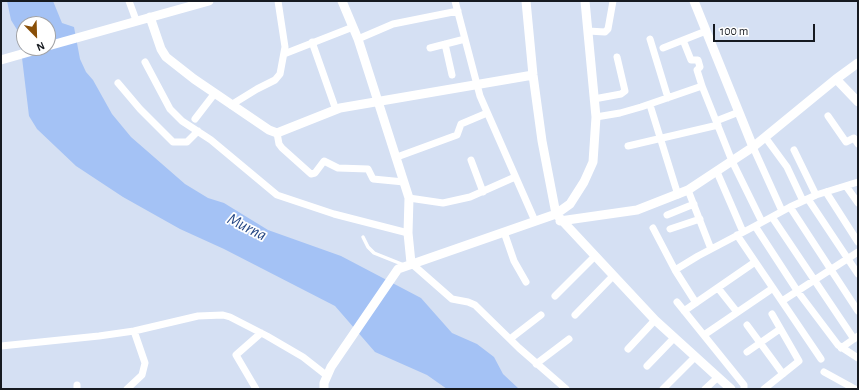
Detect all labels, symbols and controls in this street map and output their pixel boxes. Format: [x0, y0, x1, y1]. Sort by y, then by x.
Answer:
north arrow [16, 16, 56, 56]
scale bar [715, 16, 817, 42]
text: 100 m [720, 25, 748, 37]
text: N [35, 40, 46, 53]
water label: Murna [224, 209, 270, 245]

